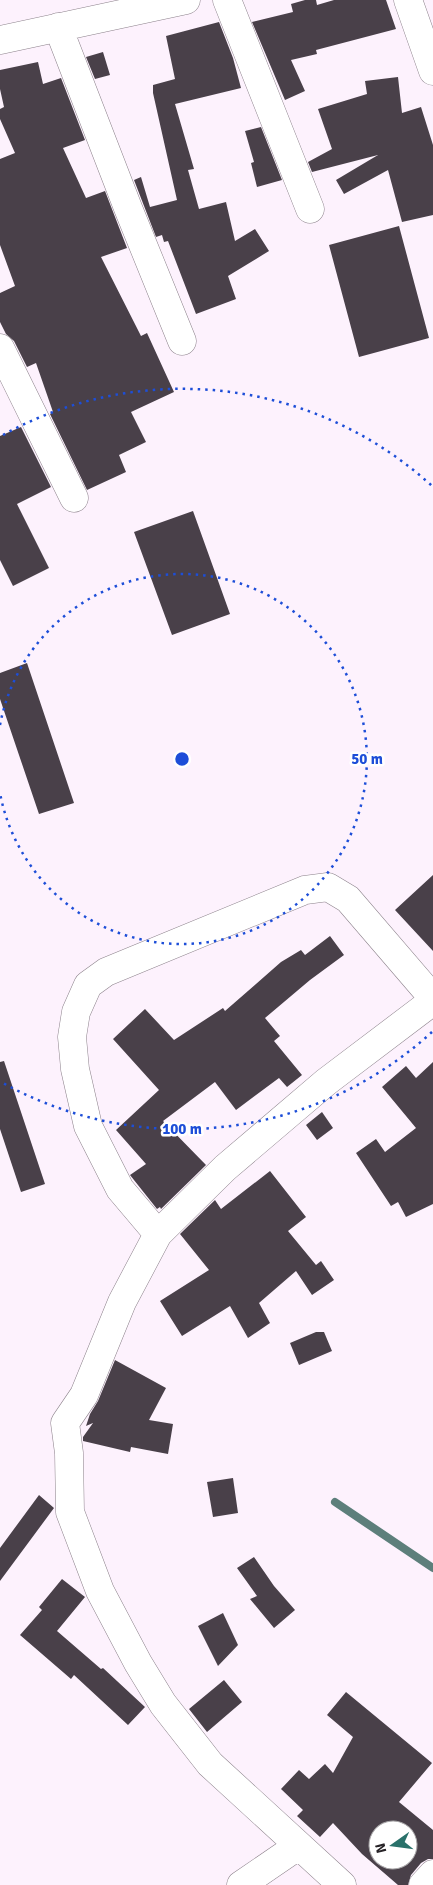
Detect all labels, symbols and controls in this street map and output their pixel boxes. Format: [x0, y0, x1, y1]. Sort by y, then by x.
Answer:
centre of rings [173, 750, 191, 768]
text: 50 m [351, 750, 383, 768]
text: 100 m [162, 1120, 202, 1138]
north arrow [368, 1820, 418, 1870]
text: N [371, 1841, 390, 1855]

